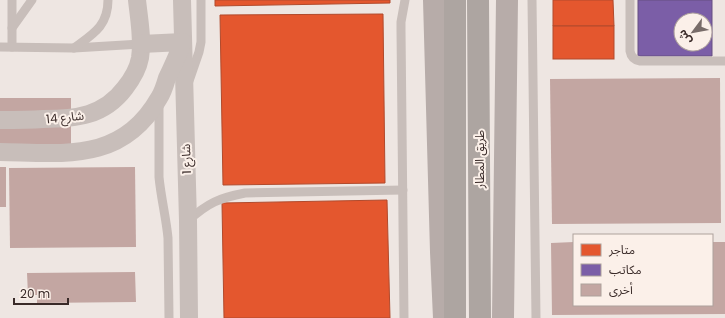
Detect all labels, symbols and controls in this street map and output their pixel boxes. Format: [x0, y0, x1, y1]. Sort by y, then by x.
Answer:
north arrow [673, 12, 713, 52]
text: ش [674, 27, 695, 48]
street label: شارع 14 [45, 107, 85, 128]
street label: طريق المطار [471, 130, 488, 189]
street label: شارع 1 [177, 143, 196, 175]
legend [573, 234, 713, 306]
text: متاجر [608, 241, 635, 258]
text: مكاتب [609, 261, 642, 278]
scale bar [14, 280, 68, 306]
text: أخرى [609, 281, 633, 298]
text: 20 m [20, 285, 50, 302]

